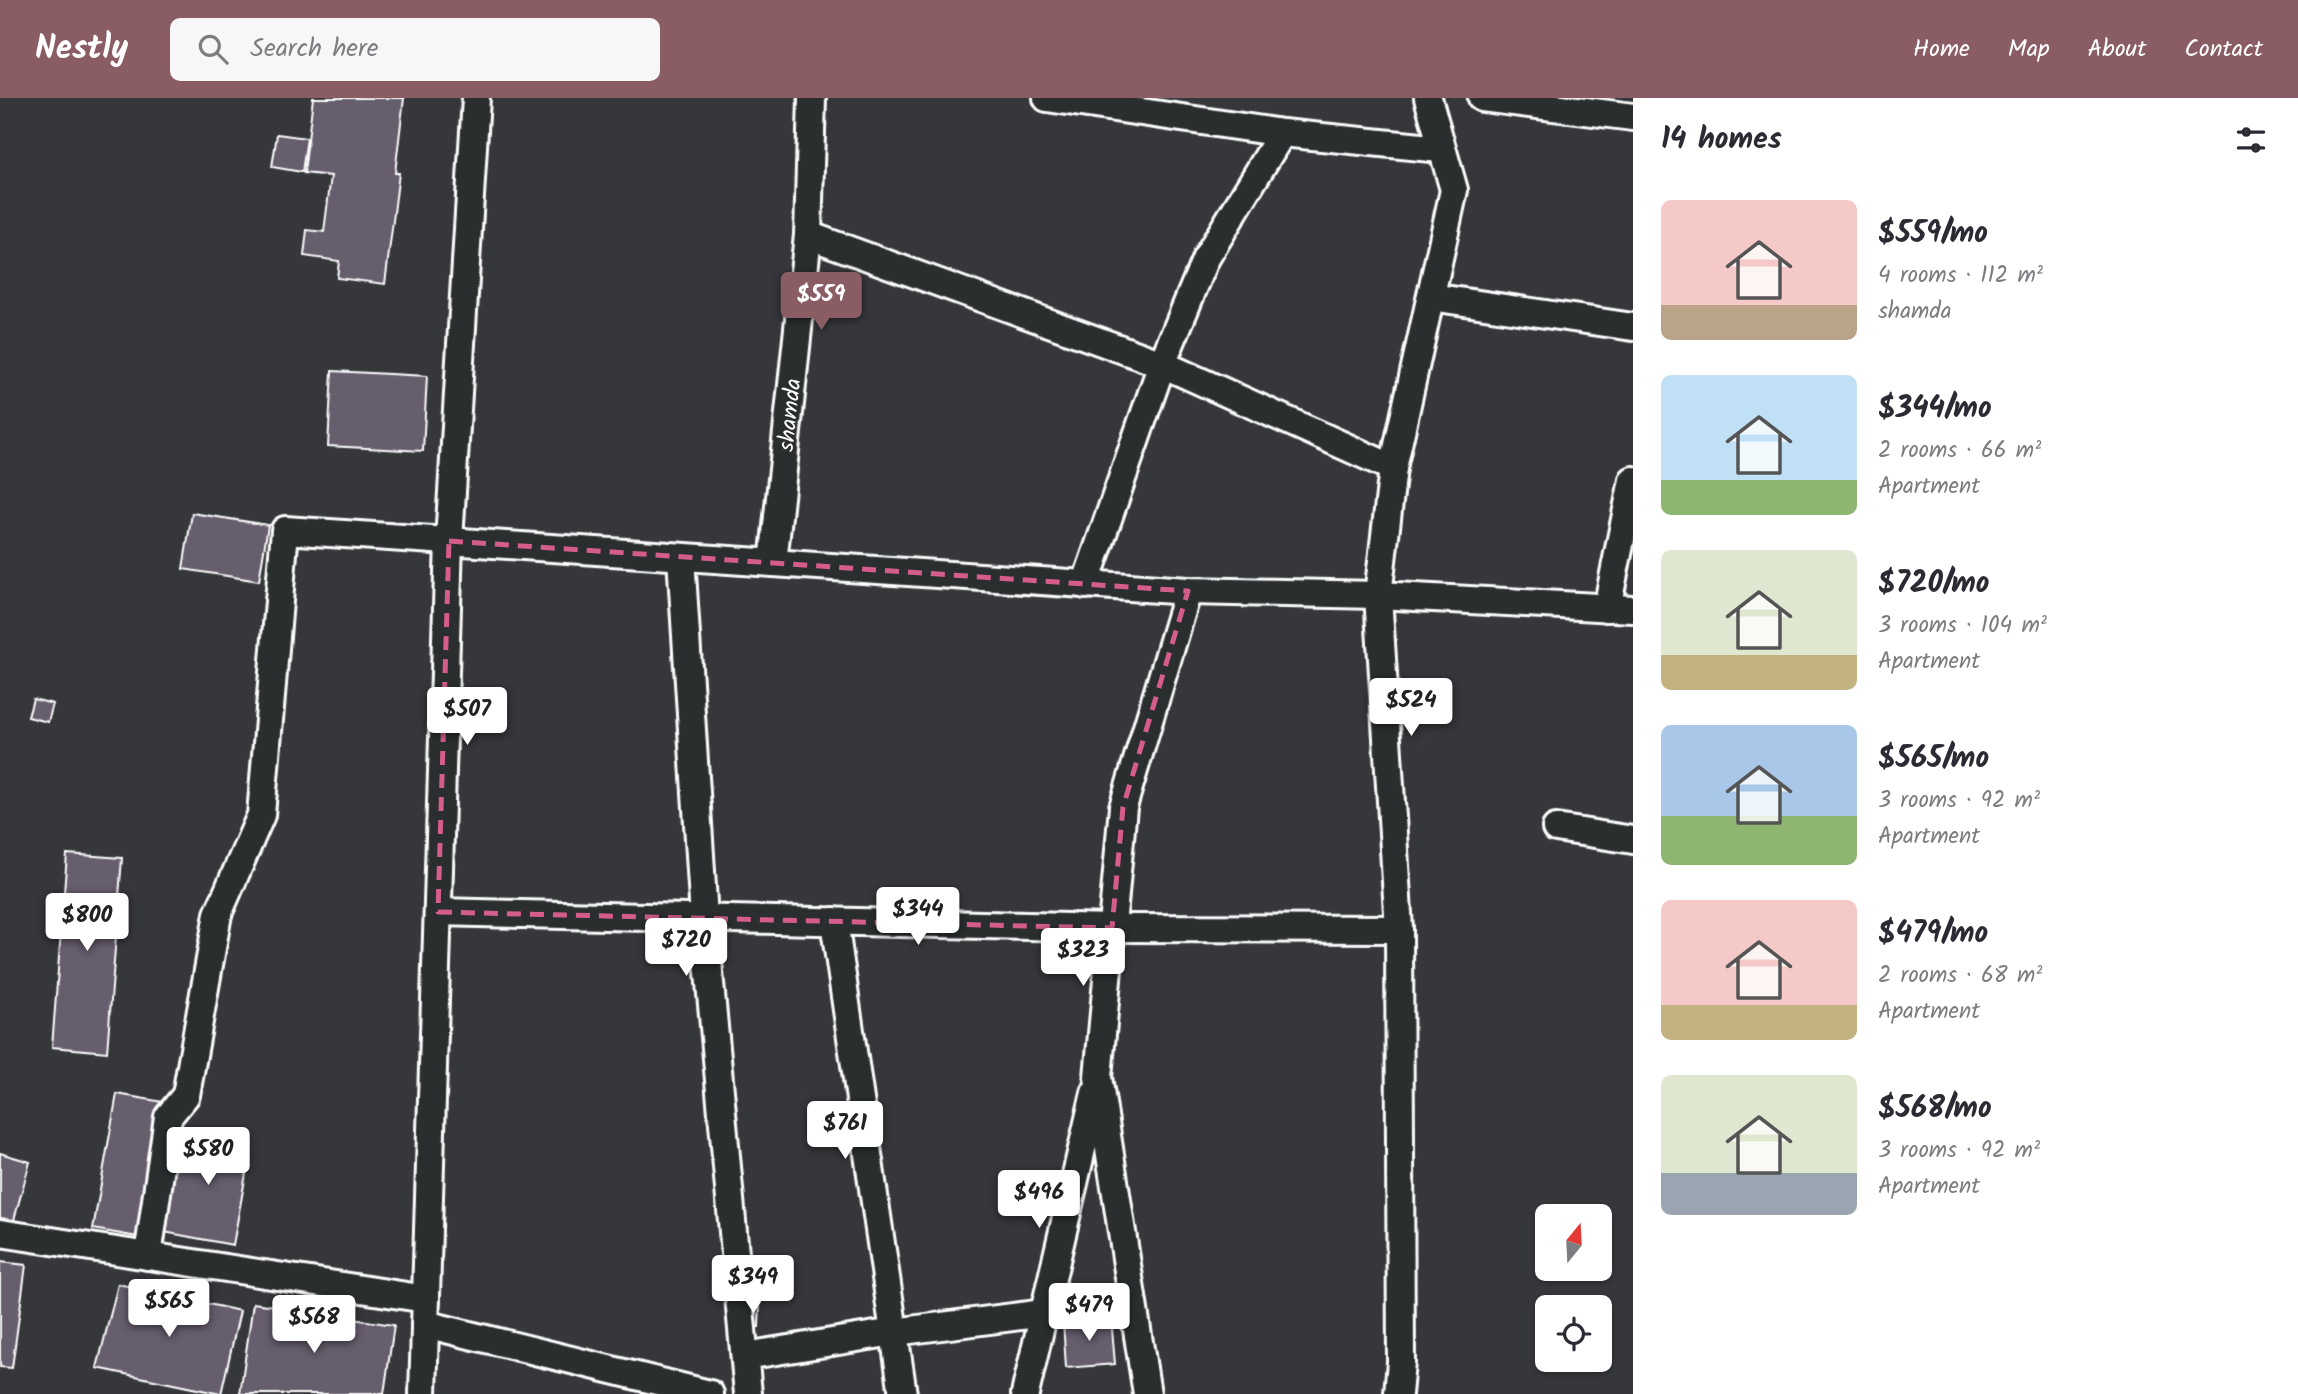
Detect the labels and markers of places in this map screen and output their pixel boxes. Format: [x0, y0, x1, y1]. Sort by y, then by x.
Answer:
pin: $559 [780, 272, 862, 332]
pin: $524 [1370, 678, 1452, 738]
pin: $507 [426, 688, 508, 747]
pin: $344 [877, 888, 959, 947]
pin: $800 [46, 894, 128, 953]
pin: $720 [645, 918, 727, 978]
pin: $323 [1042, 928, 1124, 988]
pin: $761 [804, 1102, 886, 1161]
pin: $580 [167, 1128, 249, 1187]
pin: $496 [998, 1170, 1080, 1230]
pin: $349 [712, 1256, 794, 1315]
pin: $565 [128, 1280, 210, 1339]
pin: $479 [1048, 1284, 1130, 1343]
pin: $568 [273, 1296, 355, 1355]

